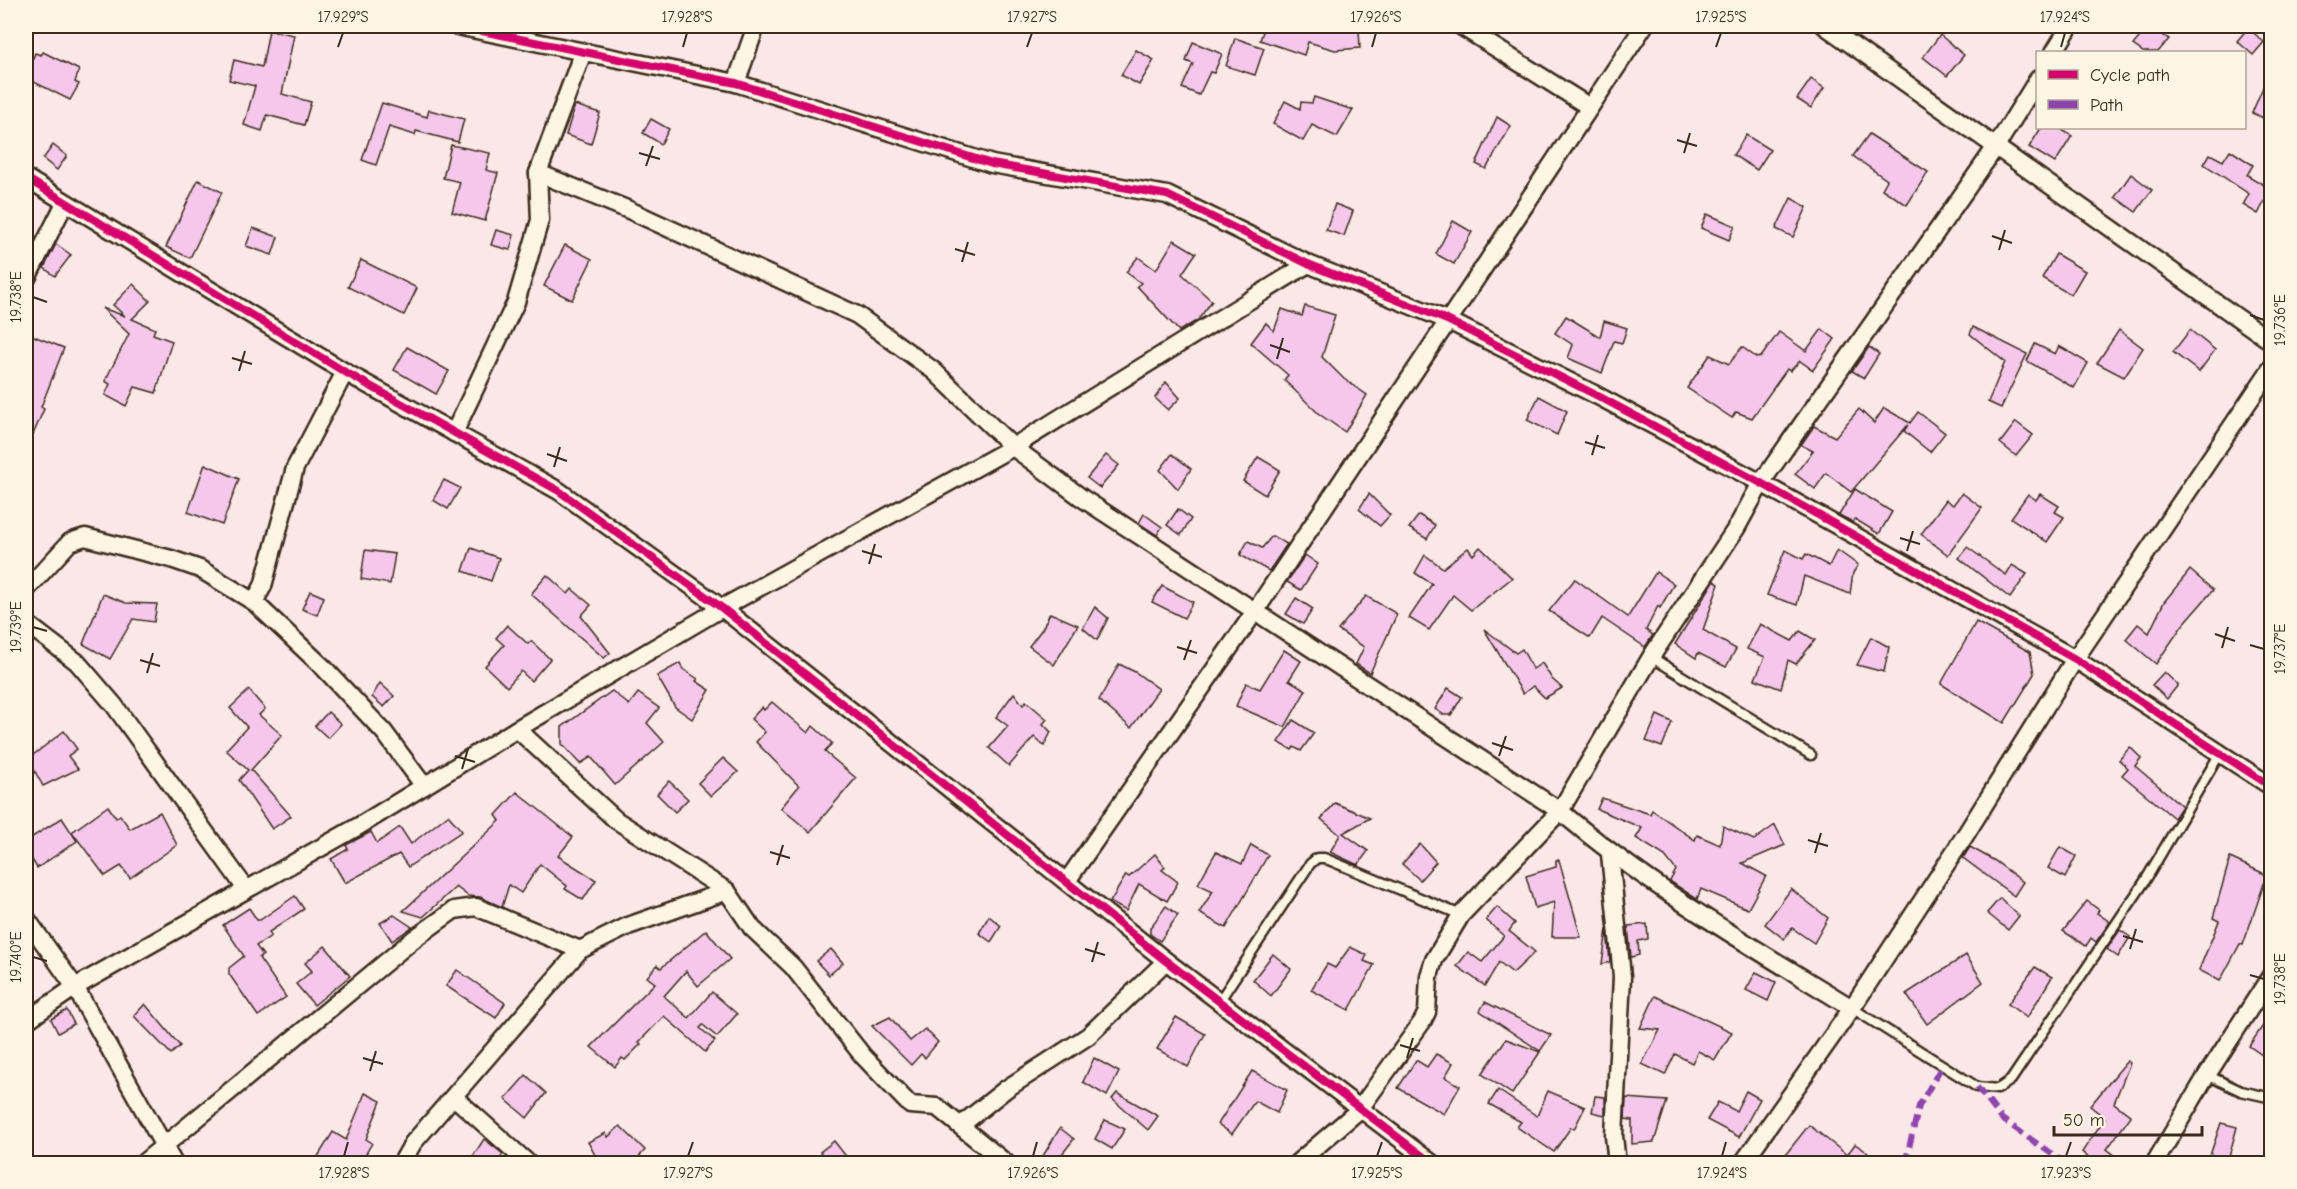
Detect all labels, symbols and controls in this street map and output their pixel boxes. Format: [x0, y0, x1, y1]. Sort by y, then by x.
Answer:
text: 17.929°S [317, 8, 369, 26]
text: 17.928°S [662, 8, 712, 26]
text: 17.927°S [1007, 8, 1057, 26]
text: 17.926°S [1350, 8, 1402, 26]
text: 17.925°S [1695, 8, 1747, 26]
text: 17.924°S [2040, 8, 2090, 26]
legend [2036, 51, 2246, 129]
text: Cycle path [2090, 65, 2170, 86]
text: Path [2090, 95, 2123, 116]
text: 19.738°E [7, 271, 25, 323]
text: 19.736°E [2271, 294, 2289, 346]
text: 19.739°E [7, 601, 25, 653]
text: 19.737°E [2271, 624, 2289, 674]
text: 19.740°E [7, 931, 25, 983]
text: 19.738°E [2271, 953, 2289, 1005]
scale bar [2054, 1099, 2202, 1137]
text: 50 m [2063, 1110, 2105, 1131]
text: 17.928°S [319, 1164, 369, 1182]
text: 17.927°S [663, 1164, 713, 1182]
text: 17.926°S [1007, 1164, 1059, 1182]
text: 17.925°S [1351, 1164, 1403, 1182]
text: 17.924°S [1697, 1164, 1747, 1182]
text: 17.923°S [2041, 1164, 2091, 1182]

